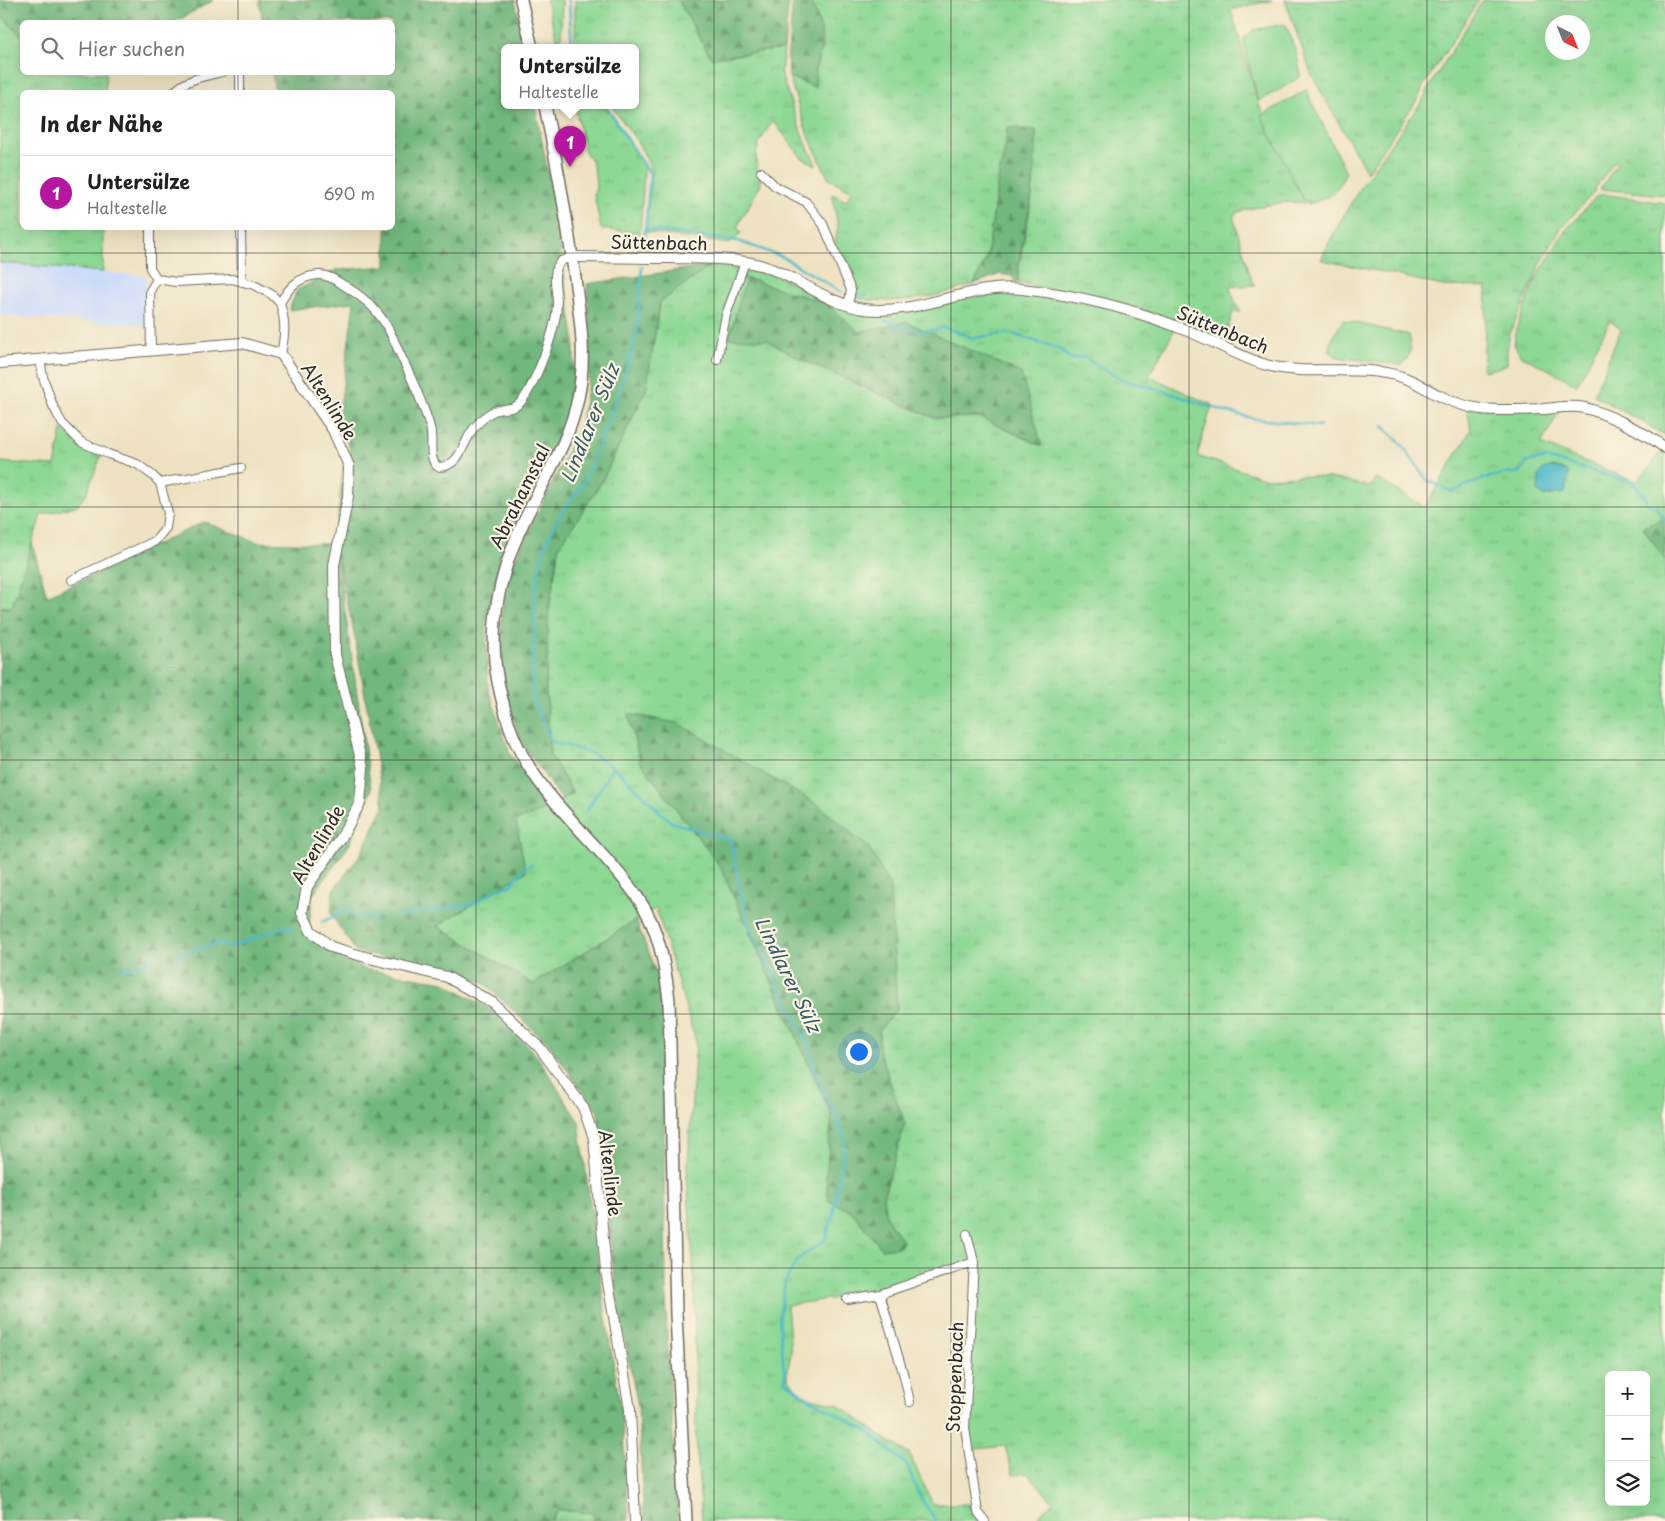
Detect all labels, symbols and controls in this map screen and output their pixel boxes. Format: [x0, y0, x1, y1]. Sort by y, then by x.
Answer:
north arrow [1545, 15, 1590, 60]
search box [20, 20, 395, 75]
icon: search [38, 34, 66, 62]
text: Hier suchen [78, 34, 185, 62]
popup [501, 44, 639, 109]
text: Untersülze [519, 51, 621, 79]
text: Haltestelle [519, 79, 599, 103]
text: In der Nähe [40, 107, 162, 139]
pin: 1 [554, 126, 586, 167]
text: Untersülze [87, 167, 190, 195]
text: 1 [52, 181, 60, 205]
text: 690 m [324, 181, 375, 205]
text: Haltestelle [87, 195, 167, 219]
street label: Süttenbach [610, 228, 708, 256]
street label: Süttenbach [1173, 298, 1273, 360]
street label: Altenlinde [296, 357, 365, 445]
water label: Lindlarer Sülz [553, 358, 626, 486]
street label: Abrahamstal [482, 439, 556, 553]
street label: Altenlinde [284, 799, 351, 888]
water label: Lindlarer Sülz [749, 912, 830, 1038]
your location [846, 1039, 872, 1065]
street label: Altenlinde [592, 1128, 630, 1218]
street label: Stoppenbach [939, 1321, 969, 1433]
map controls [1605, 1371, 1650, 1506]
button: + [1605, 1371, 1650, 1416]
button: − [1605, 1416, 1650, 1461]
button: layers [1605, 1461, 1650, 1506]

